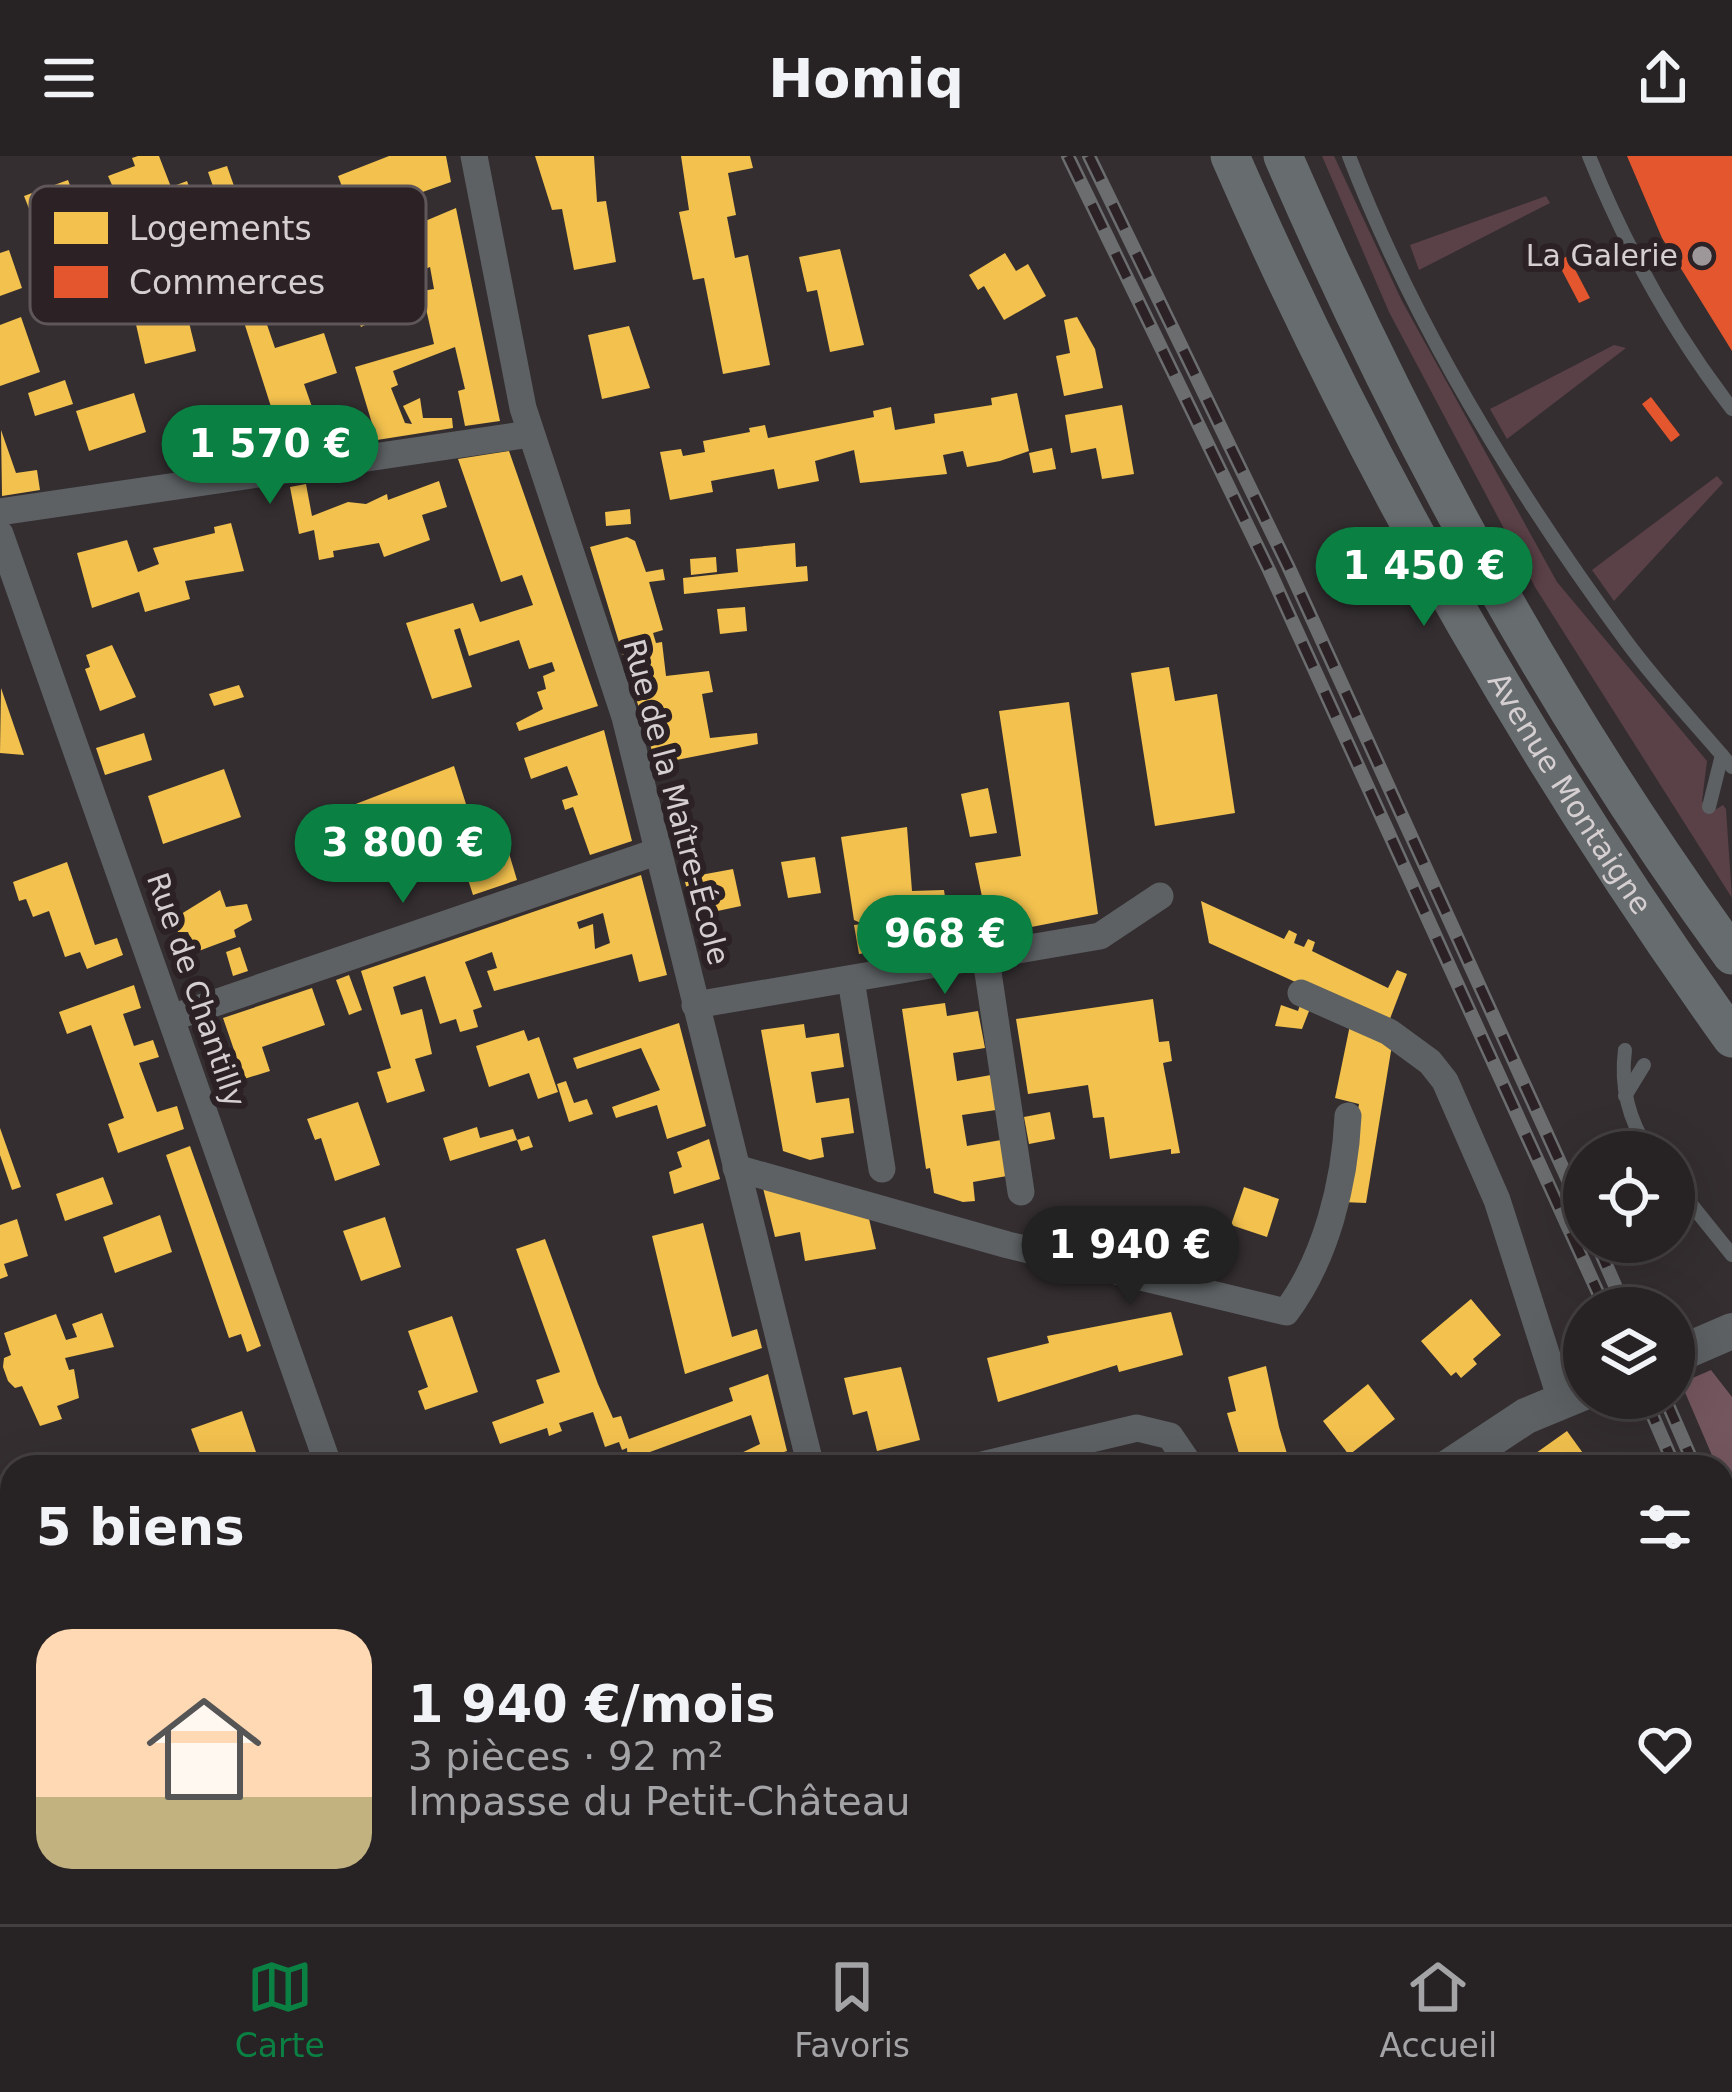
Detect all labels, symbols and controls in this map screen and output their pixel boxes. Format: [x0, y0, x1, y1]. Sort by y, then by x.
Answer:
icon: menu [36, 45, 102, 111]
icon: share [1630, 45, 1696, 111]
text: Homiq [768, 47, 964, 110]
legend [30, 186, 426, 324]
text: Logements [129, 209, 312, 248]
place label: La Galerie [1526, 238, 1678, 273]
marker: La Galerie [1689, 243, 1715, 269]
text: Commerces [129, 263, 325, 302]
pin: 1 570 € [159, 405, 381, 507]
text: 1 570 € [189, 421, 351, 466]
pin: 1 450 € [1313, 527, 1535, 629]
text: 1 450 € [1343, 543, 1505, 588]
street label: Rue de la Maître-École [616, 635, 737, 969]
street label: Avenue Montaigne [1481, 666, 1659, 921]
pin: 3 800 € [292, 804, 514, 906]
text: 3 800 € [322, 820, 484, 865]
street label: Rue de Chantilly [140, 868, 253, 1112]
pin: 968 € [861, 895, 1029, 997]
text: 968 € [884, 911, 1006, 956]
map controls [1563, 1131, 1695, 1419]
button: locate [1563, 1131, 1695, 1263]
pin: 1 940 € [1019, 1206, 1241, 1308]
text: 1 940 € [1049, 1222, 1211, 1267]
button: layers [1563, 1287, 1695, 1419]
icon: filters [1632, 1494, 1698, 1560]
text: 5 biens [36, 1498, 244, 1557]
text: 1 940 €/mois [408, 1675, 776, 1734]
icon: home [132, 1677, 276, 1821]
icon: heart [1632, 1716, 1698, 1782]
text: 3 pièces · 92 m² [408, 1734, 723, 1779]
text: Impasse du Petit-Château [408, 1779, 910, 1824]
tab: Carte [235, 1954, 325, 2065]
tab: Favoris [794, 1954, 910, 2065]
tab: Accueil [1379, 1954, 1497, 2065]

